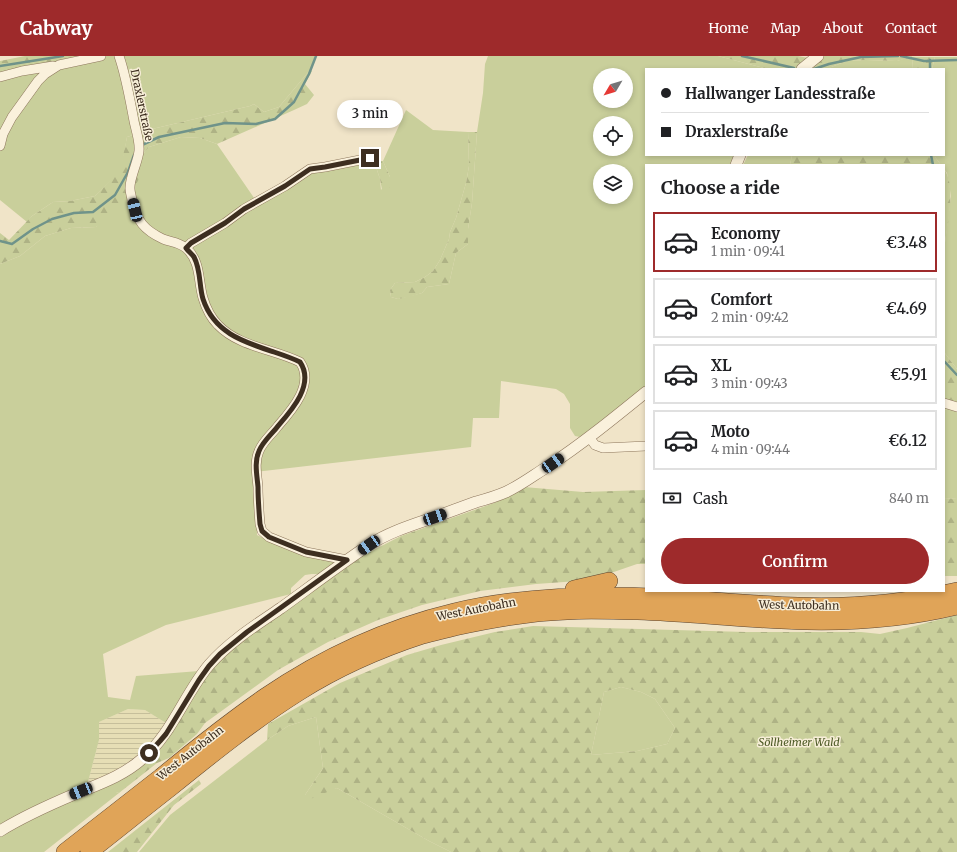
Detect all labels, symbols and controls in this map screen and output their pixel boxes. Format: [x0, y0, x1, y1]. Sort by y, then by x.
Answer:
text: Cabway [20, 16, 93, 40]
text: Home [708, 19, 749, 37]
text: Map [771, 19, 800, 37]
text: About [822, 19, 863, 37]
text: Contact [885, 19, 937, 37]
street label: Draxlerstraße [128, 68, 157, 142]
north arrow [593, 68, 633, 108]
map controls [593, 68, 633, 204]
text: Hallwanger Landesstraße [685, 84, 875, 103]
callout: 3 min [337, 100, 403, 128]
text: 3 min [352, 105, 388, 122]
button: locate [593, 116, 633, 156]
text: Draxlerstraße [685, 122, 788, 141]
route end [361, 149, 379, 167]
button: layers [593, 164, 633, 204]
text: Choose a ride [661, 176, 780, 199]
car [126, 197, 144, 223]
icon: car [663, 224, 699, 260]
text: Economy [711, 224, 780, 243]
text: €3.48 [886, 233, 927, 252]
text: 1 min · 09:41 [711, 243, 785, 260]
icon: car [663, 290, 699, 326]
text: Comfort [711, 290, 772, 309]
text: €4.69 [886, 299, 927, 318]
text: 2 min · 09:42 [711, 309, 789, 326]
icon: car [663, 356, 699, 392]
text: XL [711, 356, 732, 375]
text: €5.91 [890, 365, 927, 384]
text: 3 min · 09:43 [711, 375, 788, 392]
icon: car [663, 422, 699, 458]
text: Moto [711, 422, 750, 441]
text: €6.12 [888, 431, 927, 450]
text: 4 min · 09:44 [711, 441, 790, 458]
car [540, 451, 566, 475]
icon: cash [661, 487, 683, 509]
text: Cash [693, 489, 728, 508]
text: 840 m [889, 490, 929, 507]
car [422, 507, 448, 527]
car [356, 533, 382, 557]
button: Confirm [661, 538, 929, 584]
street label: West Autobahn [434, 594, 518, 624]
street label: West Autobahn [758, 597, 840, 613]
street label: West Autobahn [153, 722, 227, 784]
park label: Söllheimer Wald [758, 735, 840, 749]
route start [140, 744, 158, 762]
car [68, 781, 94, 801]

